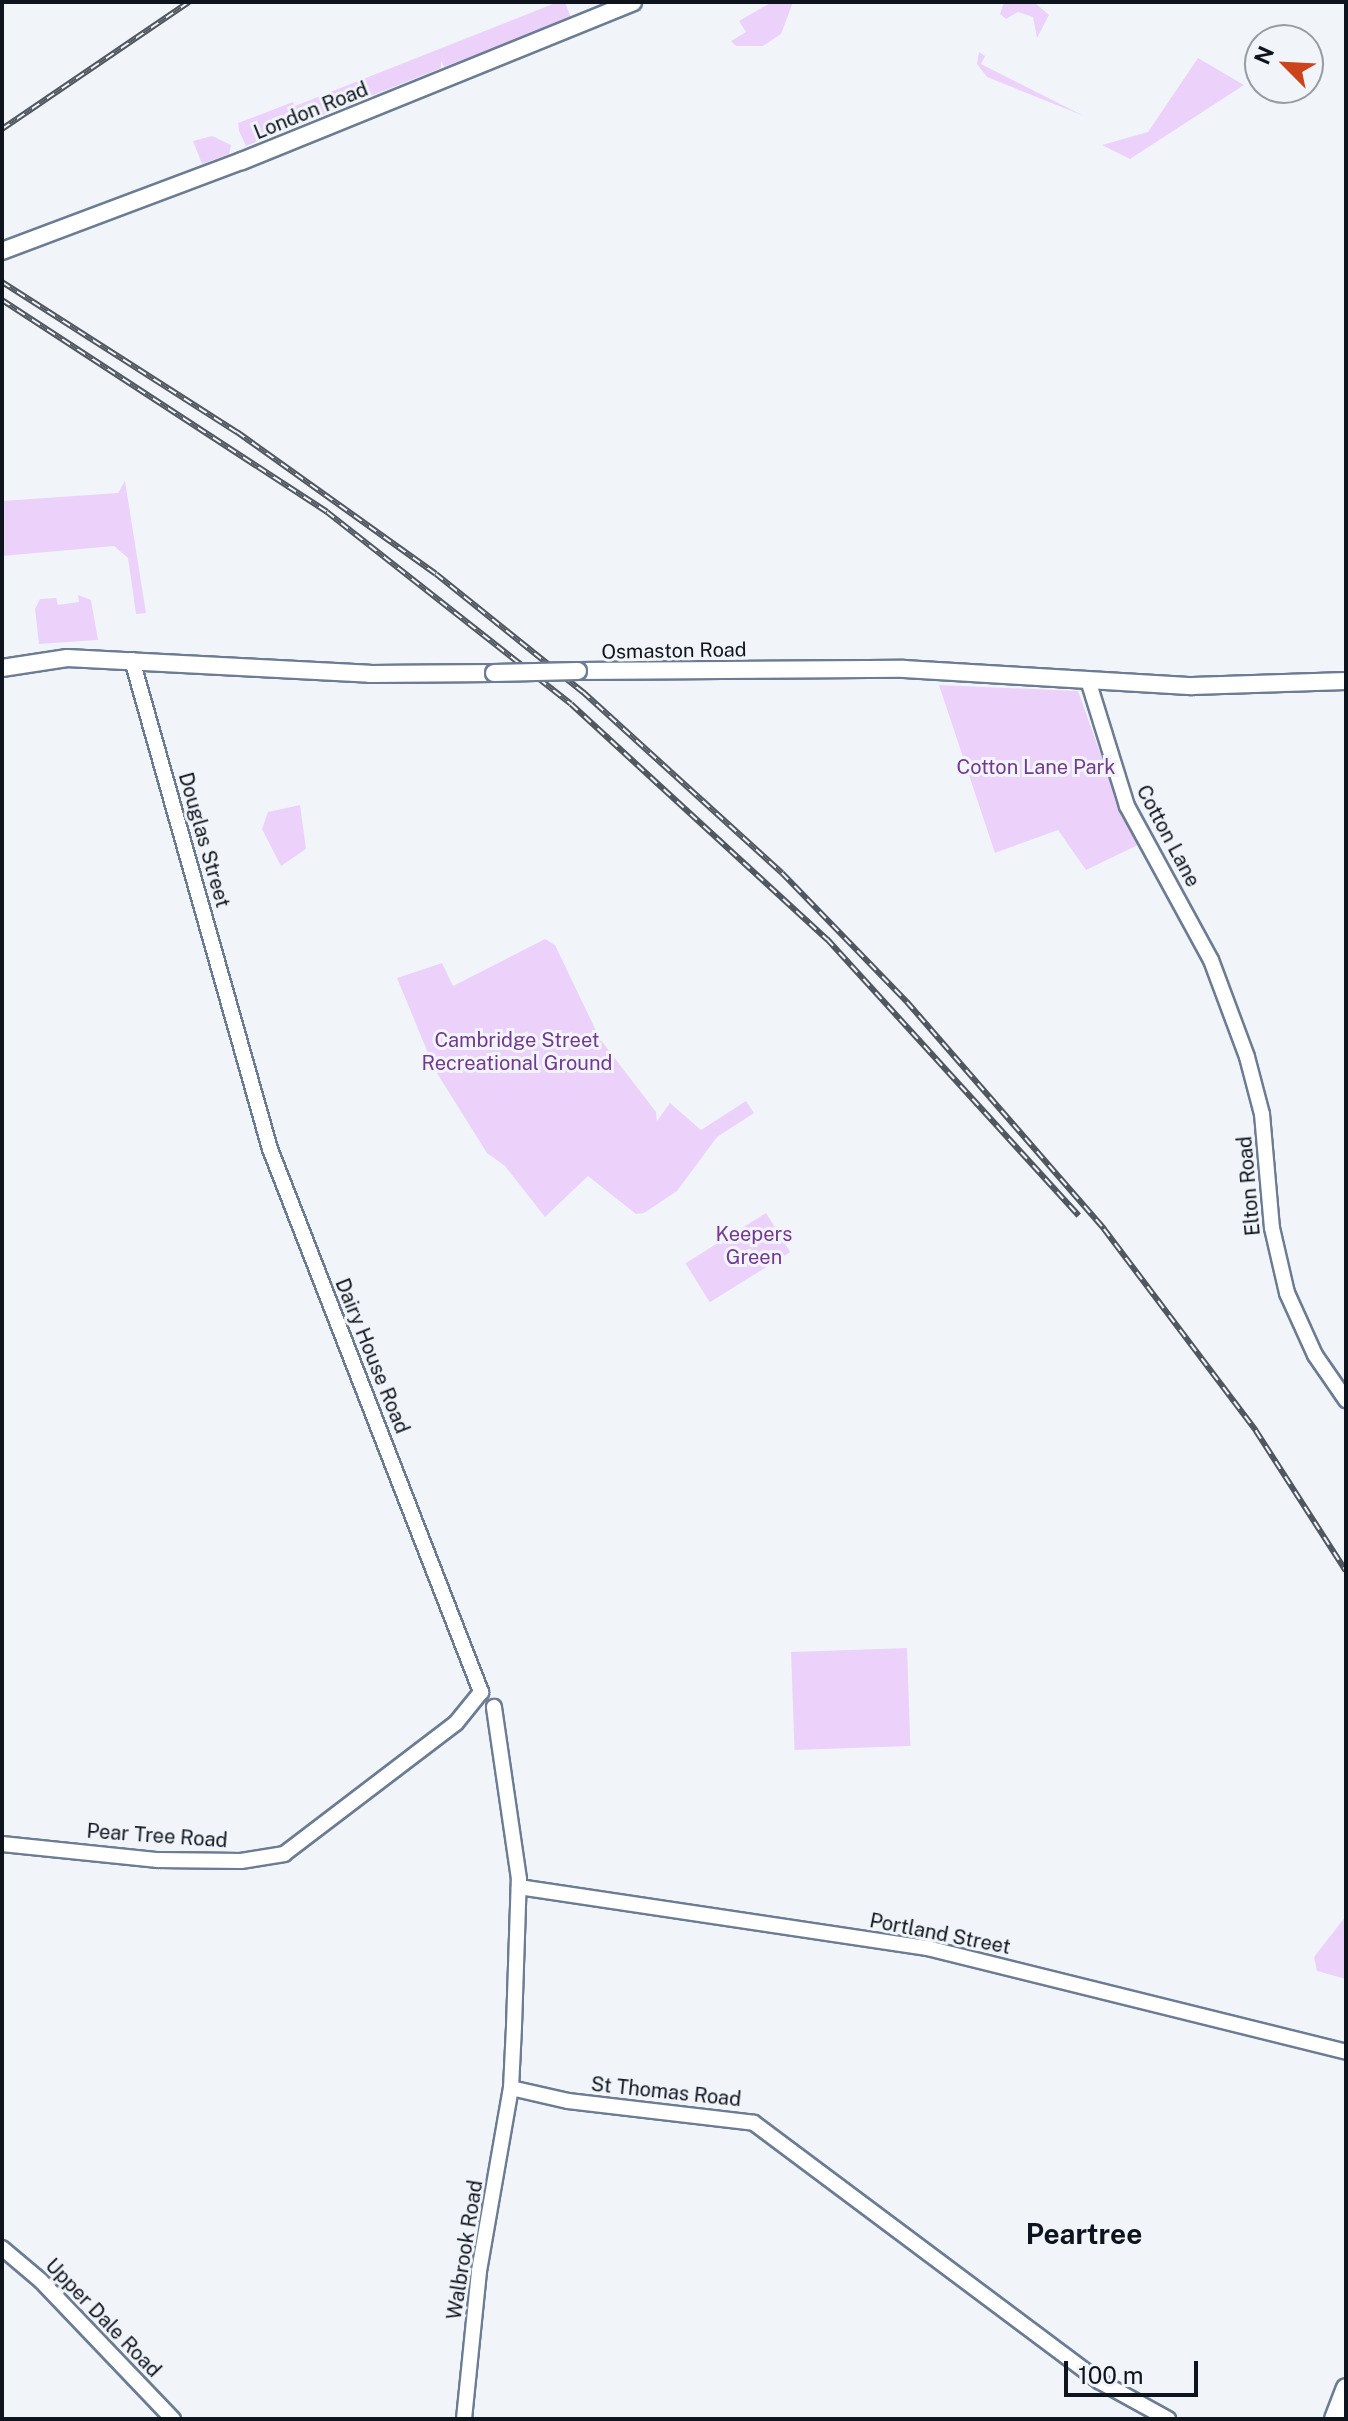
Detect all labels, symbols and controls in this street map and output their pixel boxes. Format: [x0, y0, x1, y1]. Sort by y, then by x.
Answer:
north arrow [1244, 24, 1324, 104]
text: N [1249, 42, 1279, 68]
street label: London Road [250, 77, 372, 145]
street label: Osmaston Road [601, 638, 747, 664]
park label: Cotton Lane Park [956, 755, 1116, 779]
street label: Douglas Street [173, 770, 235, 910]
street label: Cotton Lane [1131, 781, 1205, 891]
park label: Cambridge Street Recreational Ground [421, 1028, 613, 1075]
street label: Elton Road [1233, 1135, 1265, 1237]
park label: Keepers Green [716, 1222, 792, 1269]
street label: Dairy House Road [330, 1275, 414, 1437]
street label: Pear Tree Road [86, 1819, 228, 1853]
street label: Portland Street [868, 1909, 1012, 1959]
street label: St Thomas Road [590, 2072, 742, 2112]
street label: Walbrook Road [442, 2179, 488, 2321]
district label: Peartree [1026, 2217, 1142, 2251]
street label: Upper Dale Road [40, 2254, 166, 2382]
scale bar [1068, 2345, 1202, 2395]
text: 100 m [1078, 2361, 1144, 2389]

